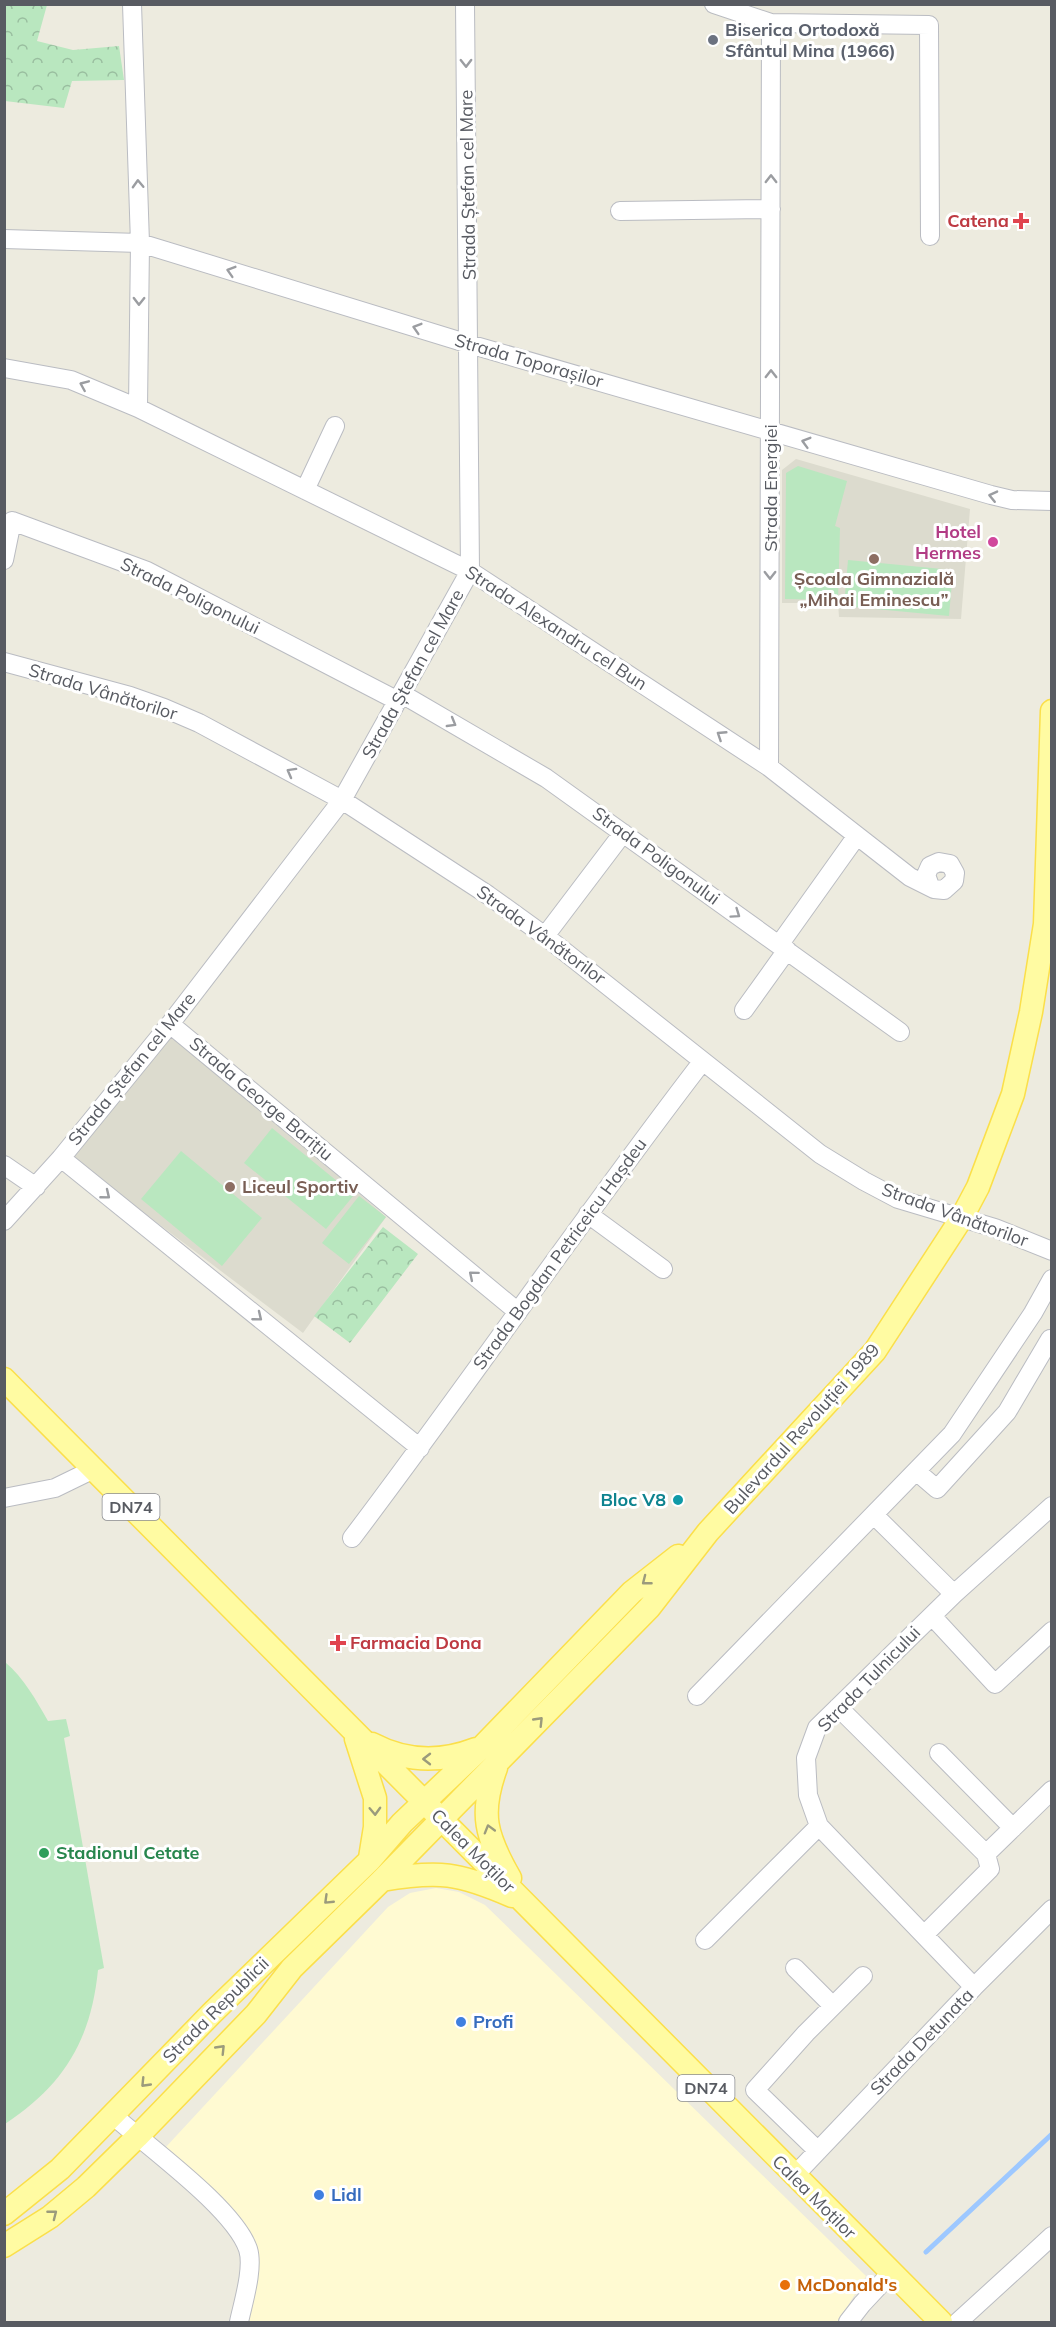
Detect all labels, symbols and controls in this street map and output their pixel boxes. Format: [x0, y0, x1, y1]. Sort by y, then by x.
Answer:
place label: Biserica Ortodoxă Sfântul Mina (1966) [725, 18, 896, 62]
marker: Biserica Ortodoxă Sfântul Mina (1966) [706, 33, 720, 47]
one-way arrow [460, 58, 472, 67]
street label: Strada Ștefan cel Mare [454, 90, 481, 280]
one-way arrow [765, 174, 777, 183]
one-way arrow [131, 180, 144, 189]
place label: Catena [947, 209, 1009, 232]
marker: Catena [1014, 214, 1028, 228]
one-way arrow [226, 266, 237, 278]
one-way arrow [133, 297, 145, 306]
one-way arrow [413, 323, 423, 335]
street label: Strada Toporașilor [452, 328, 606, 393]
one-way arrow [765, 369, 777, 378]
one-way arrow [79, 380, 90, 392]
street label: Strada Energiei [759, 424, 782, 552]
one-way arrow [801, 437, 811, 450]
one-way arrow [989, 490, 999, 503]
place label: Hotel Hermes [915, 520, 981, 564]
marker: Hotel Hermes [986, 535, 1000, 549]
street label: Strada Poligonului [117, 552, 264, 639]
marker: Școala Gimnazială „Mihai Eminescu” [867, 552, 881, 566]
street label: Strada Alexandru cel Bun [461, 560, 652, 695]
place label: Școala Gimnazială „Mihai Eminescu” [794, 567, 954, 611]
one-way arrow [764, 570, 776, 579]
street label: Strada Ștefan cel Mare [356, 585, 469, 763]
street label: Strada Vânătorilor [26, 658, 181, 725]
one-way arrow [446, 716, 456, 728]
one-way arrow [716, 731, 727, 742]
one-way arrow [287, 768, 297, 779]
street label: Strada Poligonului [588, 802, 725, 910]
street label: Strada Vânătorilor [472, 880, 611, 989]
one-way arrow [729, 907, 740, 918]
street label: Strada Ștefan cel Mare [63, 988, 200, 1150]
street label: Strada George Barițiu [185, 1032, 338, 1166]
street label: Strada Bogdan Petriceicu Hașdeu [468, 1133, 651, 1374]
place label: Liceul Sportiv [242, 1175, 358, 1198]
street label: Strada Vânătorilor [879, 1177, 1032, 1252]
marker: Liceul Sportiv [223, 1180, 237, 1194]
one-way arrow [99, 1187, 110, 1198]
one-way arrow [469, 1271, 480, 1282]
one-way arrow [251, 1310, 262, 1321]
street label: Bulevardul Revoluției 1989 [719, 1338, 885, 1519]
place label: Bloc V8 [600, 1488, 666, 1511]
marker: Bloc V8 [671, 1493, 685, 1507]
road number: DN74 [102, 1494, 160, 1520]
one-way arrow [642, 1574, 653, 1585]
street label: Strada Tulnicului [812, 1621, 925, 1736]
place label: Farmacia Dona [350, 1631, 482, 1654]
marker: Farmacia Dona [331, 1636, 345, 1650]
one-way arrow [532, 1717, 543, 1727]
one-way arrow [422, 1753, 431, 1765]
street label: Calea Moților [426, 1804, 521, 1898]
one-way arrow [369, 1806, 382, 1815]
one-way arrow [484, 1824, 496, 1834]
place label: Stadionul Cetate [56, 1841, 199, 1864]
marker: Stadionul Cetate [37, 1846, 51, 1860]
one-way arrow [324, 1893, 334, 1904]
street label: Strada Republicii [158, 1952, 274, 2068]
street label: Strada Detunata [865, 1984, 978, 2100]
place label: Profi [473, 2010, 514, 2033]
marker: Profi [454, 2015, 468, 2029]
one-way arrow [214, 2046, 225, 2057]
one-way arrow [142, 2075, 153, 2086]
road number: DN74 [678, 2075, 734, 2101]
street label: Calea Moților [767, 2150, 862, 2244]
place label: Lidl [331, 2183, 362, 2206]
marker: Lidl [312, 2188, 326, 2202]
one-way arrow [46, 2210, 57, 2221]
place label: McDonald's [797, 2273, 897, 2296]
marker: McDonald's [778, 2278, 792, 2292]

